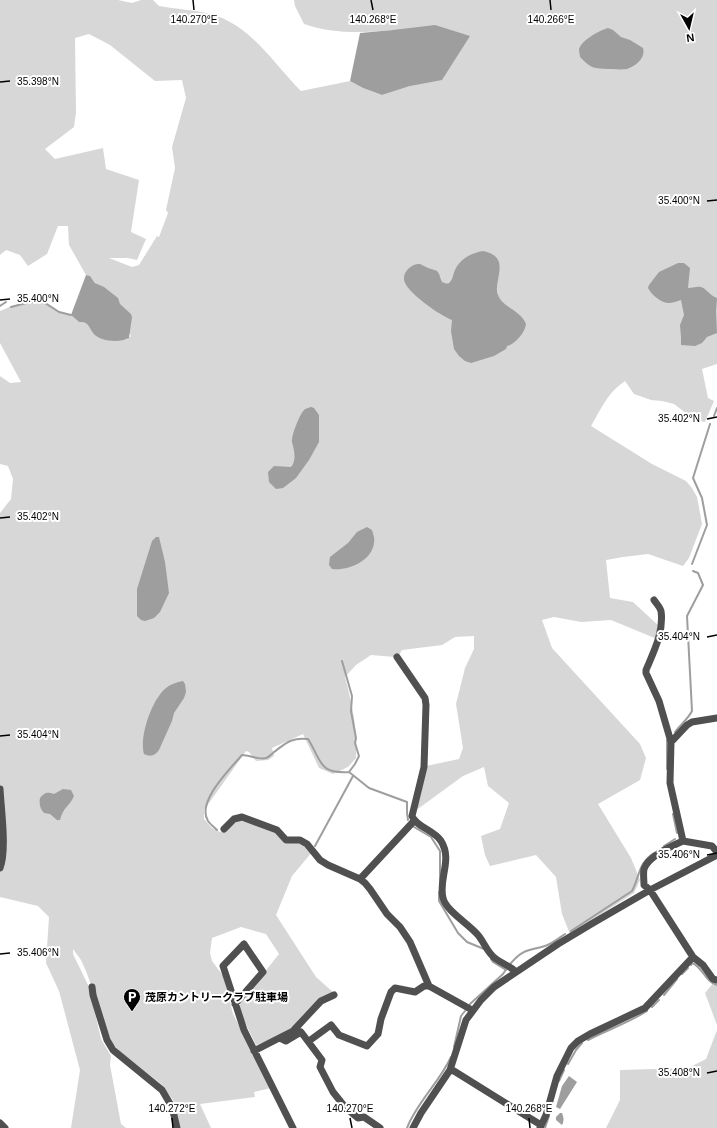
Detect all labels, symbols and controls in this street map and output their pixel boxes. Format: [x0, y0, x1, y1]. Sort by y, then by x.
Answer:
north arrow [669, 8, 709, 48]
text: 140.270°E [171, 14, 218, 25]
text: 140.268°E [350, 14, 397, 25]
text: 140.266°E [528, 14, 575, 25]
text: N [686, 31, 695, 44]
text: 35.398°N [17, 76, 59, 87]
text: 35.400°N [658, 195, 700, 206]
text: 35.400°N [17, 293, 59, 304]
text: 35.402°N [658, 413, 700, 424]
text: 35.402°N [17, 511, 59, 522]
text: 35.404°N [658, 631, 700, 642]
text: 35.404°N [17, 729, 59, 740]
text: 35.406°N [658, 849, 700, 860]
text: 35.406°N [17, 947, 59, 958]
parking icon: 茂原カントリークラブ駐車場 [122, 987, 142, 1012]
place label: 茂原カントリークラブ駐車場 [145, 991, 288, 1003]
text: 35.408°N [658, 1067, 700, 1078]
text: 140.272°E [149, 1103, 196, 1114]
text: 140.270°E [327, 1103, 374, 1114]
text: 140.268°E [506, 1103, 553, 1114]

